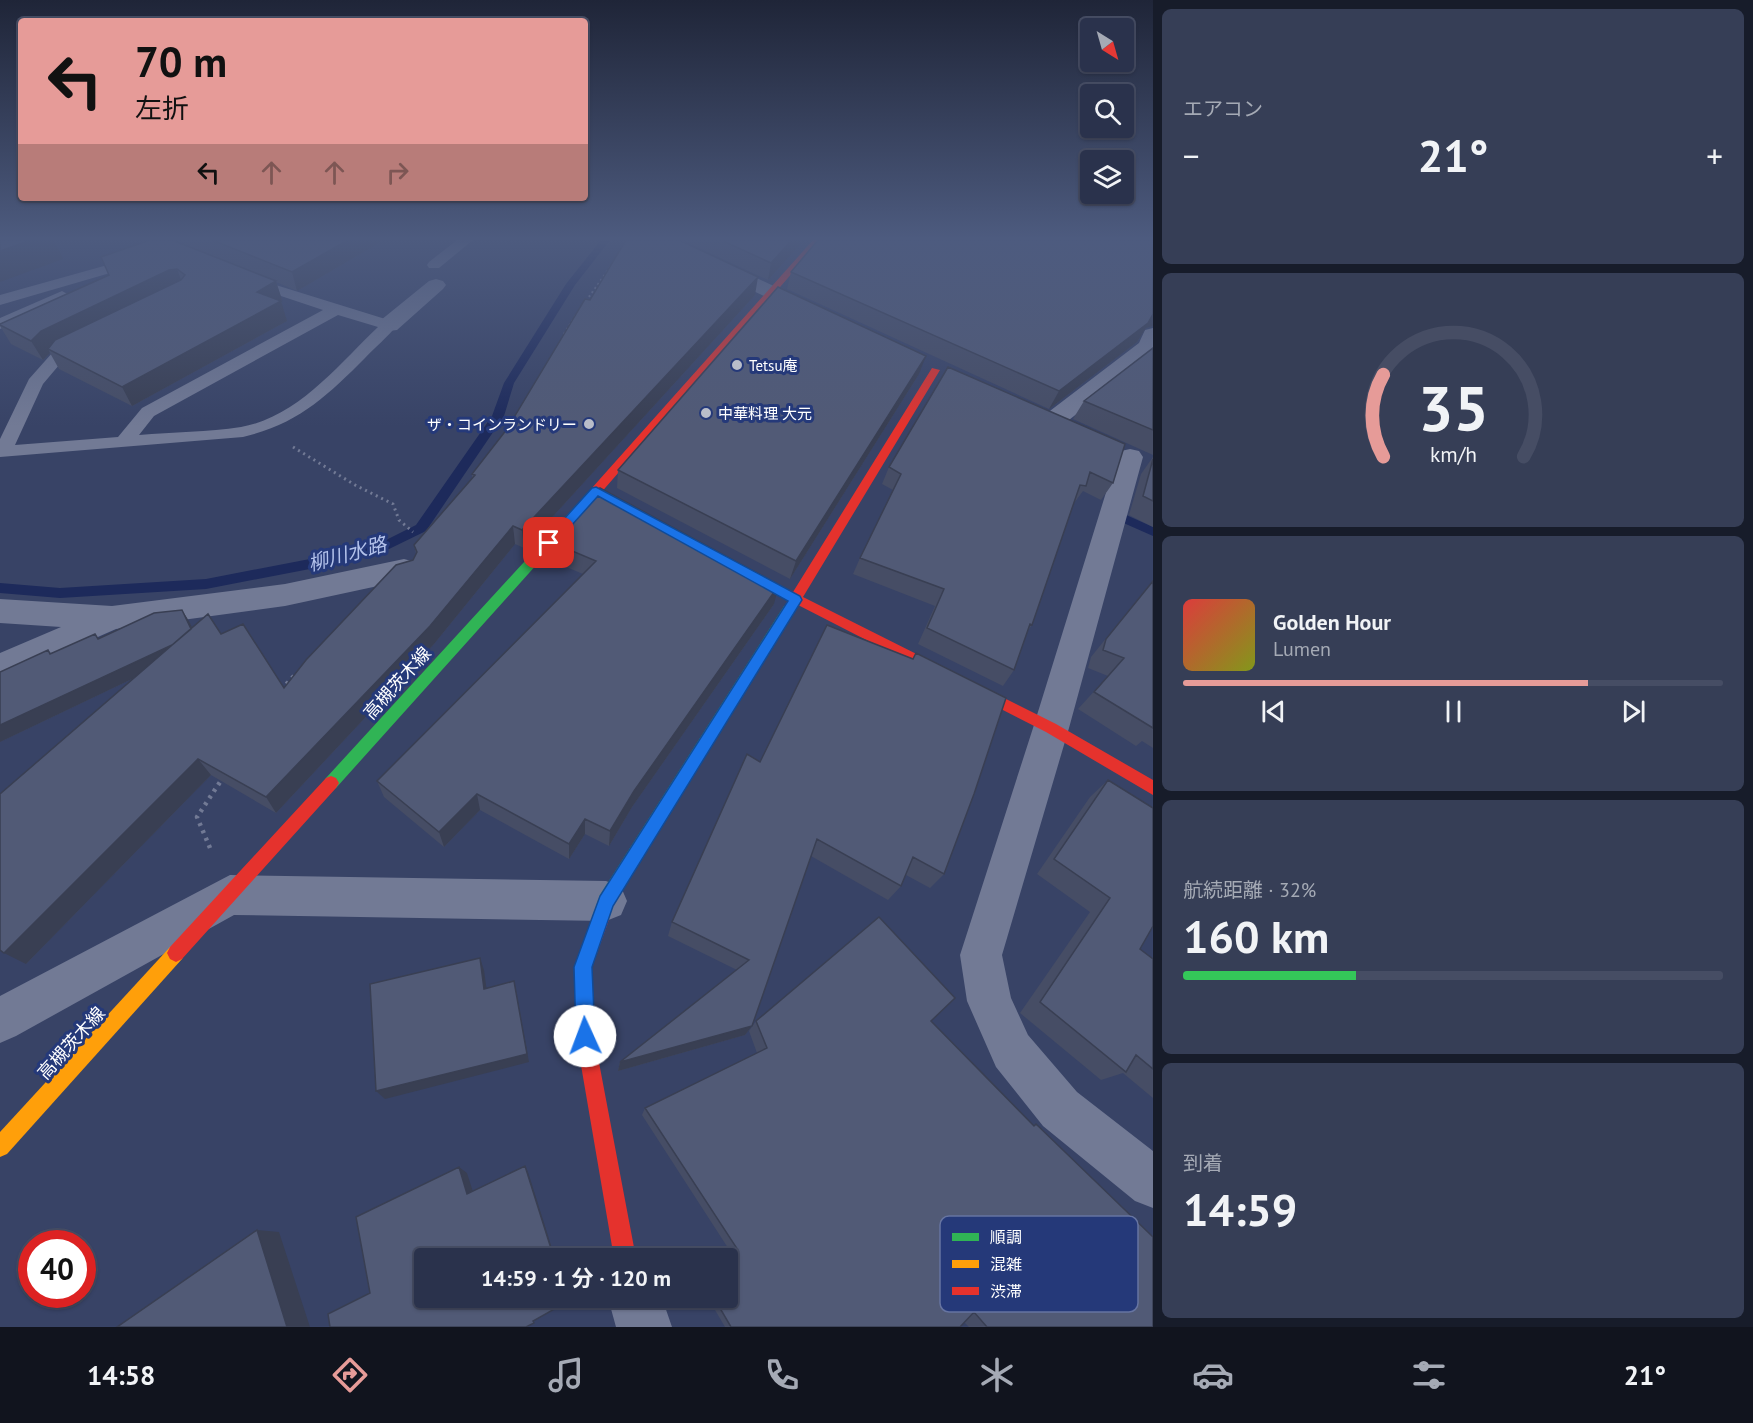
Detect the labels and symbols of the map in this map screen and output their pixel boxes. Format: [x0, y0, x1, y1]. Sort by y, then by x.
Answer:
north arrow [1080, 18, 1134, 72]
place label: Tetsu庵 [749, 356, 798, 375]
marker: Tetsu庵 [730, 358, 744, 372]
place label: 中華料理 大元 [718, 404, 812, 423]
marker: 中華料理 大元 [699, 406, 713, 420]
place label: ザ・コインランドリー [427, 415, 577, 434]
marker: ザ・コインランドリー [582, 417, 596, 431]
pin [523, 517, 574, 568]
water label: 柳川水路 [305, 531, 391, 577]
street label: 高槻茨木線 [358, 642, 436, 724]
street label: 高槻茨木線 [32, 1002, 110, 1084]
position arrow [553, 1004, 617, 1068]
legend [940, 1216, 1138, 1312]
text: 順調 [990, 1227, 1022, 1247]
speed limit sign: 40 [18, 1230, 96, 1308]
text: 混雑 [990, 1254, 1022, 1274]
text: 渋滞 [990, 1281, 1022, 1301]

